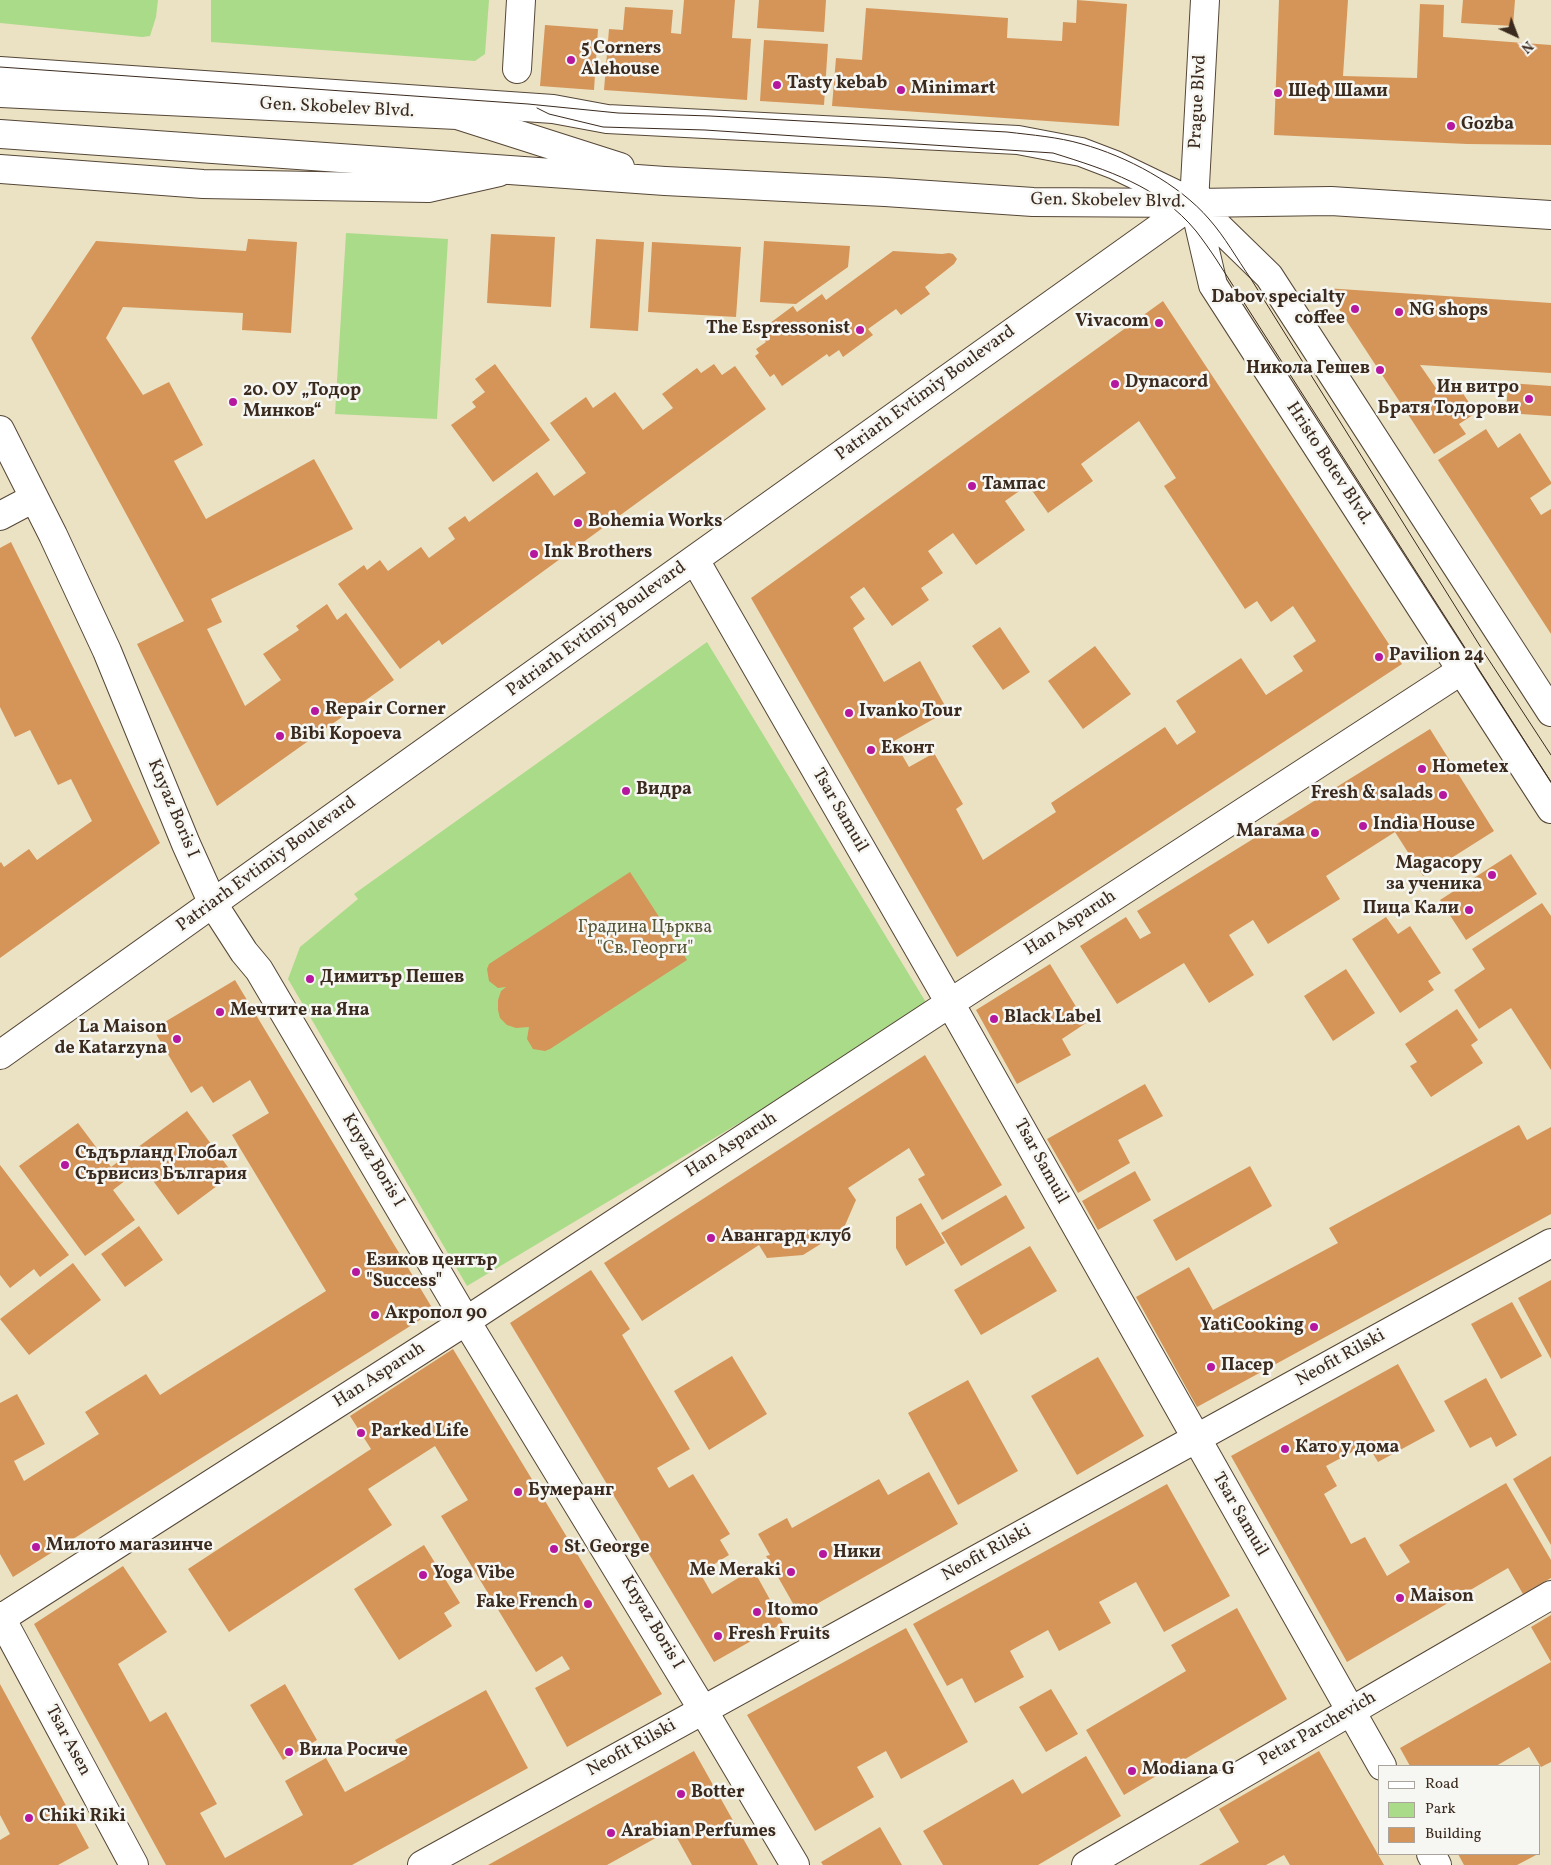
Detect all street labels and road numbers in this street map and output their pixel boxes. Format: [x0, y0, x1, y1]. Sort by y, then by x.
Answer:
street label: Prague Blvd [1186, 54, 1212, 150]
street label: Gen. Skobelev Blvd. [259, 94, 415, 124]
street label: Gen. Skobelev Blvd. [1030, 190, 1186, 214]
street label: Patriarh Evtimiy Boulevard [832, 322, 1020, 466]
street label: Hristo Botev Blvd. [1280, 398, 1376, 530]
street label: Patriarh Evtimiy Boulevard [503, 558, 691, 702]
street label: Knyaz Boris I [142, 756, 202, 862]
street label: Tsar Samuil [806, 765, 872, 857]
street label: Patriarh Evtimiy Boulevard [173, 793, 361, 937]
street label: Han Asparuh [1021, 886, 1121, 962]
street label: Han Asparuh [682, 1108, 782, 1184]
street label: Knyaz Boris I [336, 1110, 408, 1212]
street label: Tsar Samuil [1008, 1116, 1072, 1208]
street label: Neofit Rilski [1293, 1326, 1389, 1392]
street label: Han Asparuh [330, 1338, 430, 1414]
street label: Tsar Samuil [1206, 1469, 1272, 1561]
street label: Neofit Rilski [939, 1521, 1035, 1587]
street label: Knyaz Boris I [615, 1572, 687, 1674]
street label: Petar Parchevich [1255, 1688, 1381, 1772]
street label: Tsar Asen [39, 1702, 95, 1780]
street label: Neofit Rilski [584, 1716, 680, 1782]

